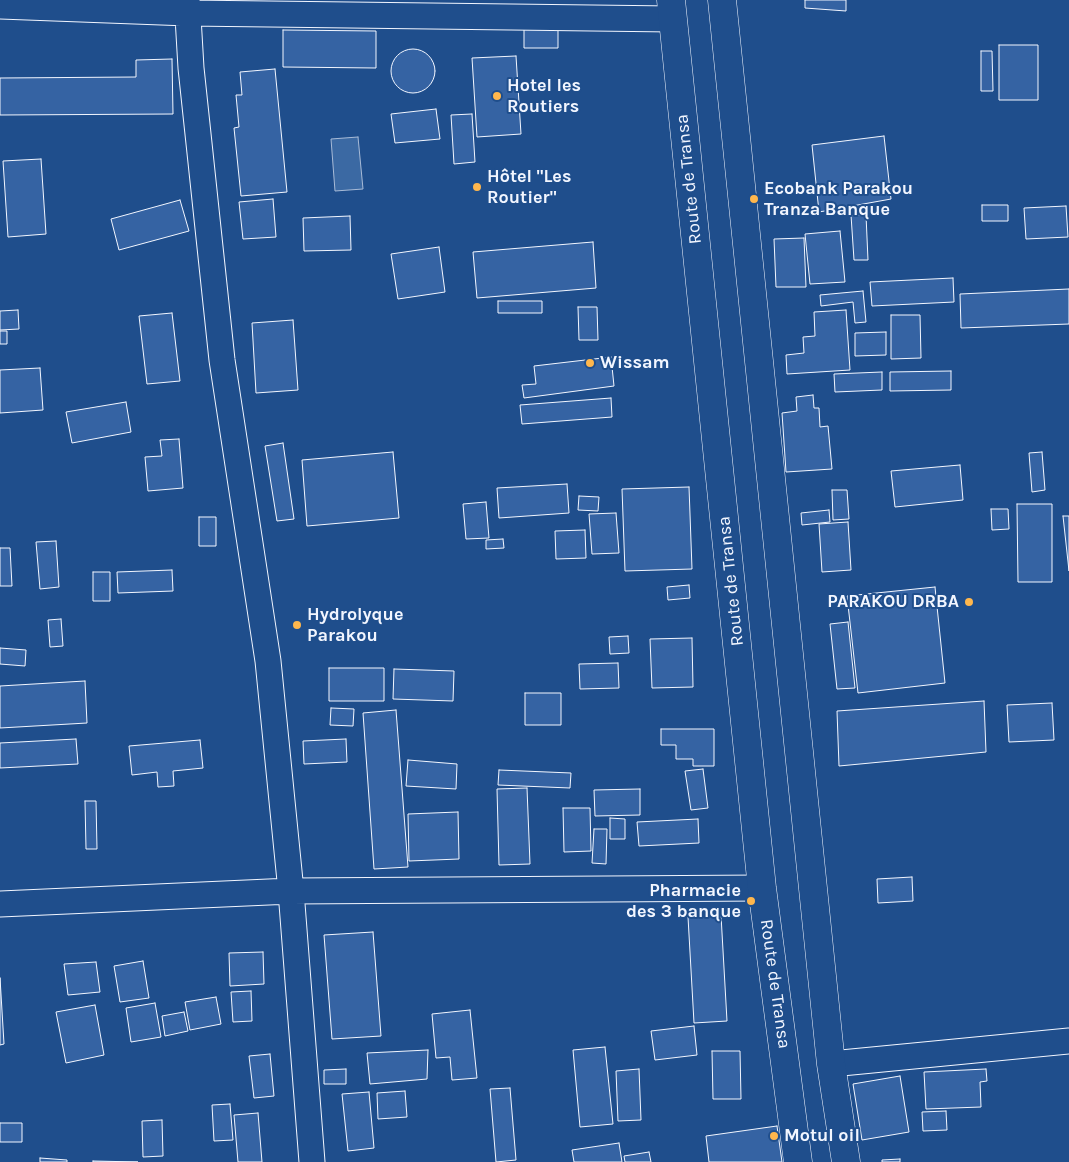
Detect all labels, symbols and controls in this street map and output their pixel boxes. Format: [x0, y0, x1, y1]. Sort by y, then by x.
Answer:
place label: Hotel les Routiers [507, 75, 581, 118]
marker: Hotel les Routiers [491, 90, 503, 102]
street label: Route de Transa [671, 113, 707, 245]
place label: Hôtel "Les Routier" [487, 166, 571, 208]
place label: Ecobank Parakou Tranza Banque [764, 178, 913, 220]
marker: Hôtel "Les Routier" [471, 181, 483, 193]
marker: Ecobank Parakou Tranza Banque [748, 193, 760, 205]
place label: Wissam [600, 352, 670, 374]
marker: Wissam [584, 357, 596, 369]
street label: Route de Transa [713, 515, 749, 647]
place label: PARAKOU DRBA [827, 591, 959, 613]
marker: PARAKOU DRBA [963, 596, 975, 608]
place label: Hydrolyque Parakou [307, 604, 403, 646]
marker: Hydrolyque Parakou [291, 619, 303, 631]
place label: Pharmacie des 3 banque [626, 880, 741, 922]
marker: Pharmacie des 3 banque [745, 895, 757, 907]
street label: Route de Transa [755, 918, 795, 1050]
place label: Motul oil [784, 1125, 860, 1147]
marker: Motul oil [768, 1130, 780, 1142]

